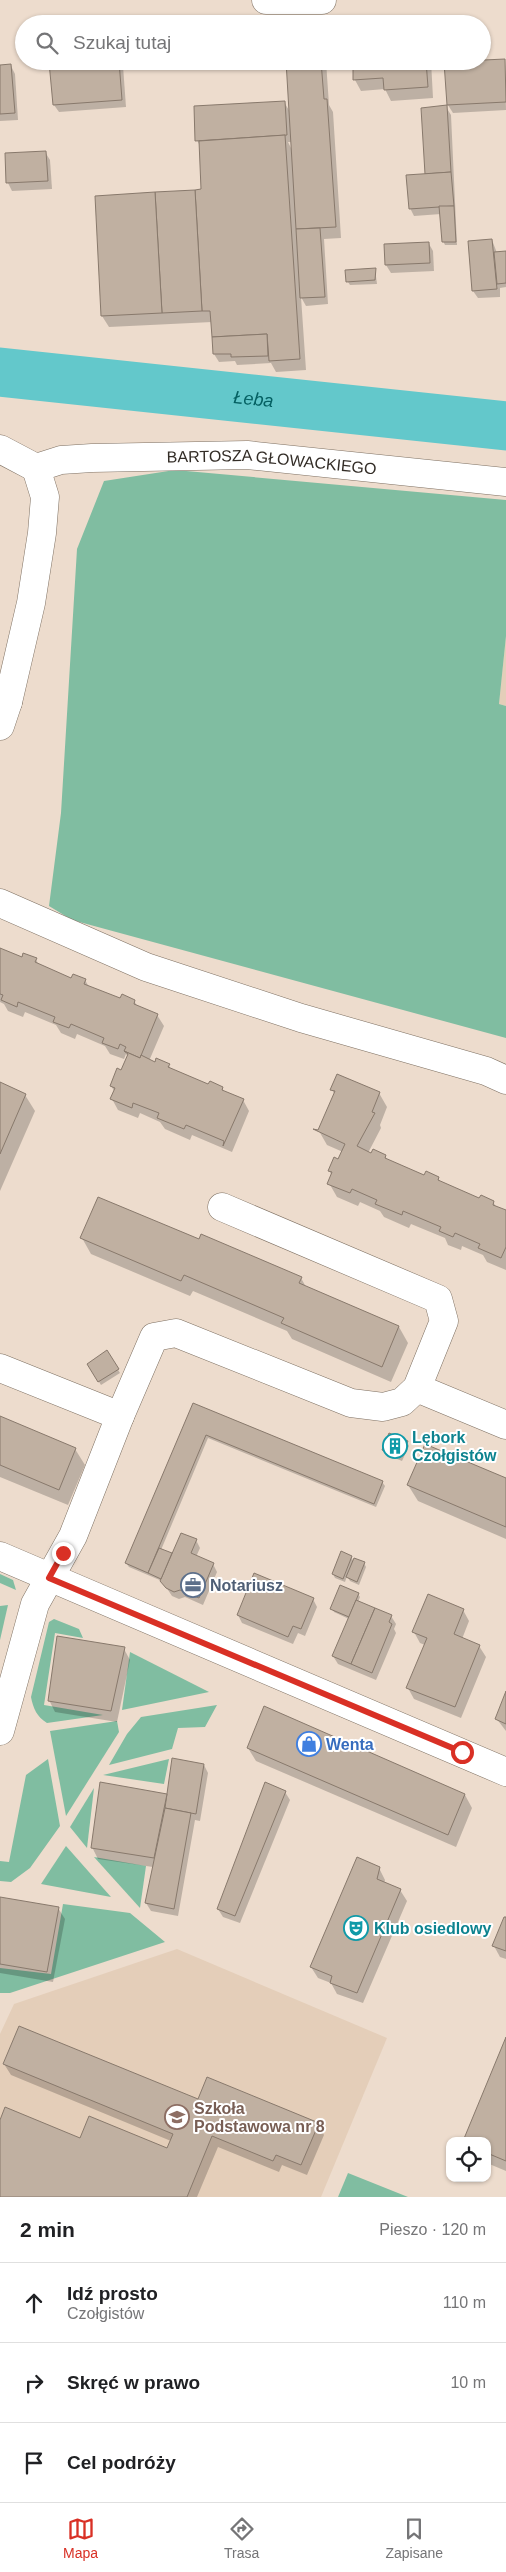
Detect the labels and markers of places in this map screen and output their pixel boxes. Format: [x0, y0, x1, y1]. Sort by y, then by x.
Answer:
place label: Lębork Czołgistów [412, 1429, 497, 1464]
building icon: Lębork Czołgistów [382, 1433, 408, 1459]
office icon: Notariusz [180, 1572, 206, 1598]
place label: Notariusz [210, 1577, 283, 1594]
shop icon: Wenta [296, 1731, 322, 1757]
place label: Wenta [326, 1736, 374, 1753]
theatre icon: Klub osiedlowy [343, 1915, 369, 1941]
place label: Klub osiedlowy [374, 1920, 491, 1937]
place label: Szkoła Podstawowa nr 8 [194, 2100, 325, 2135]
school or university icon: Szkoła Podstawowa nr 8 [164, 2104, 190, 2130]

